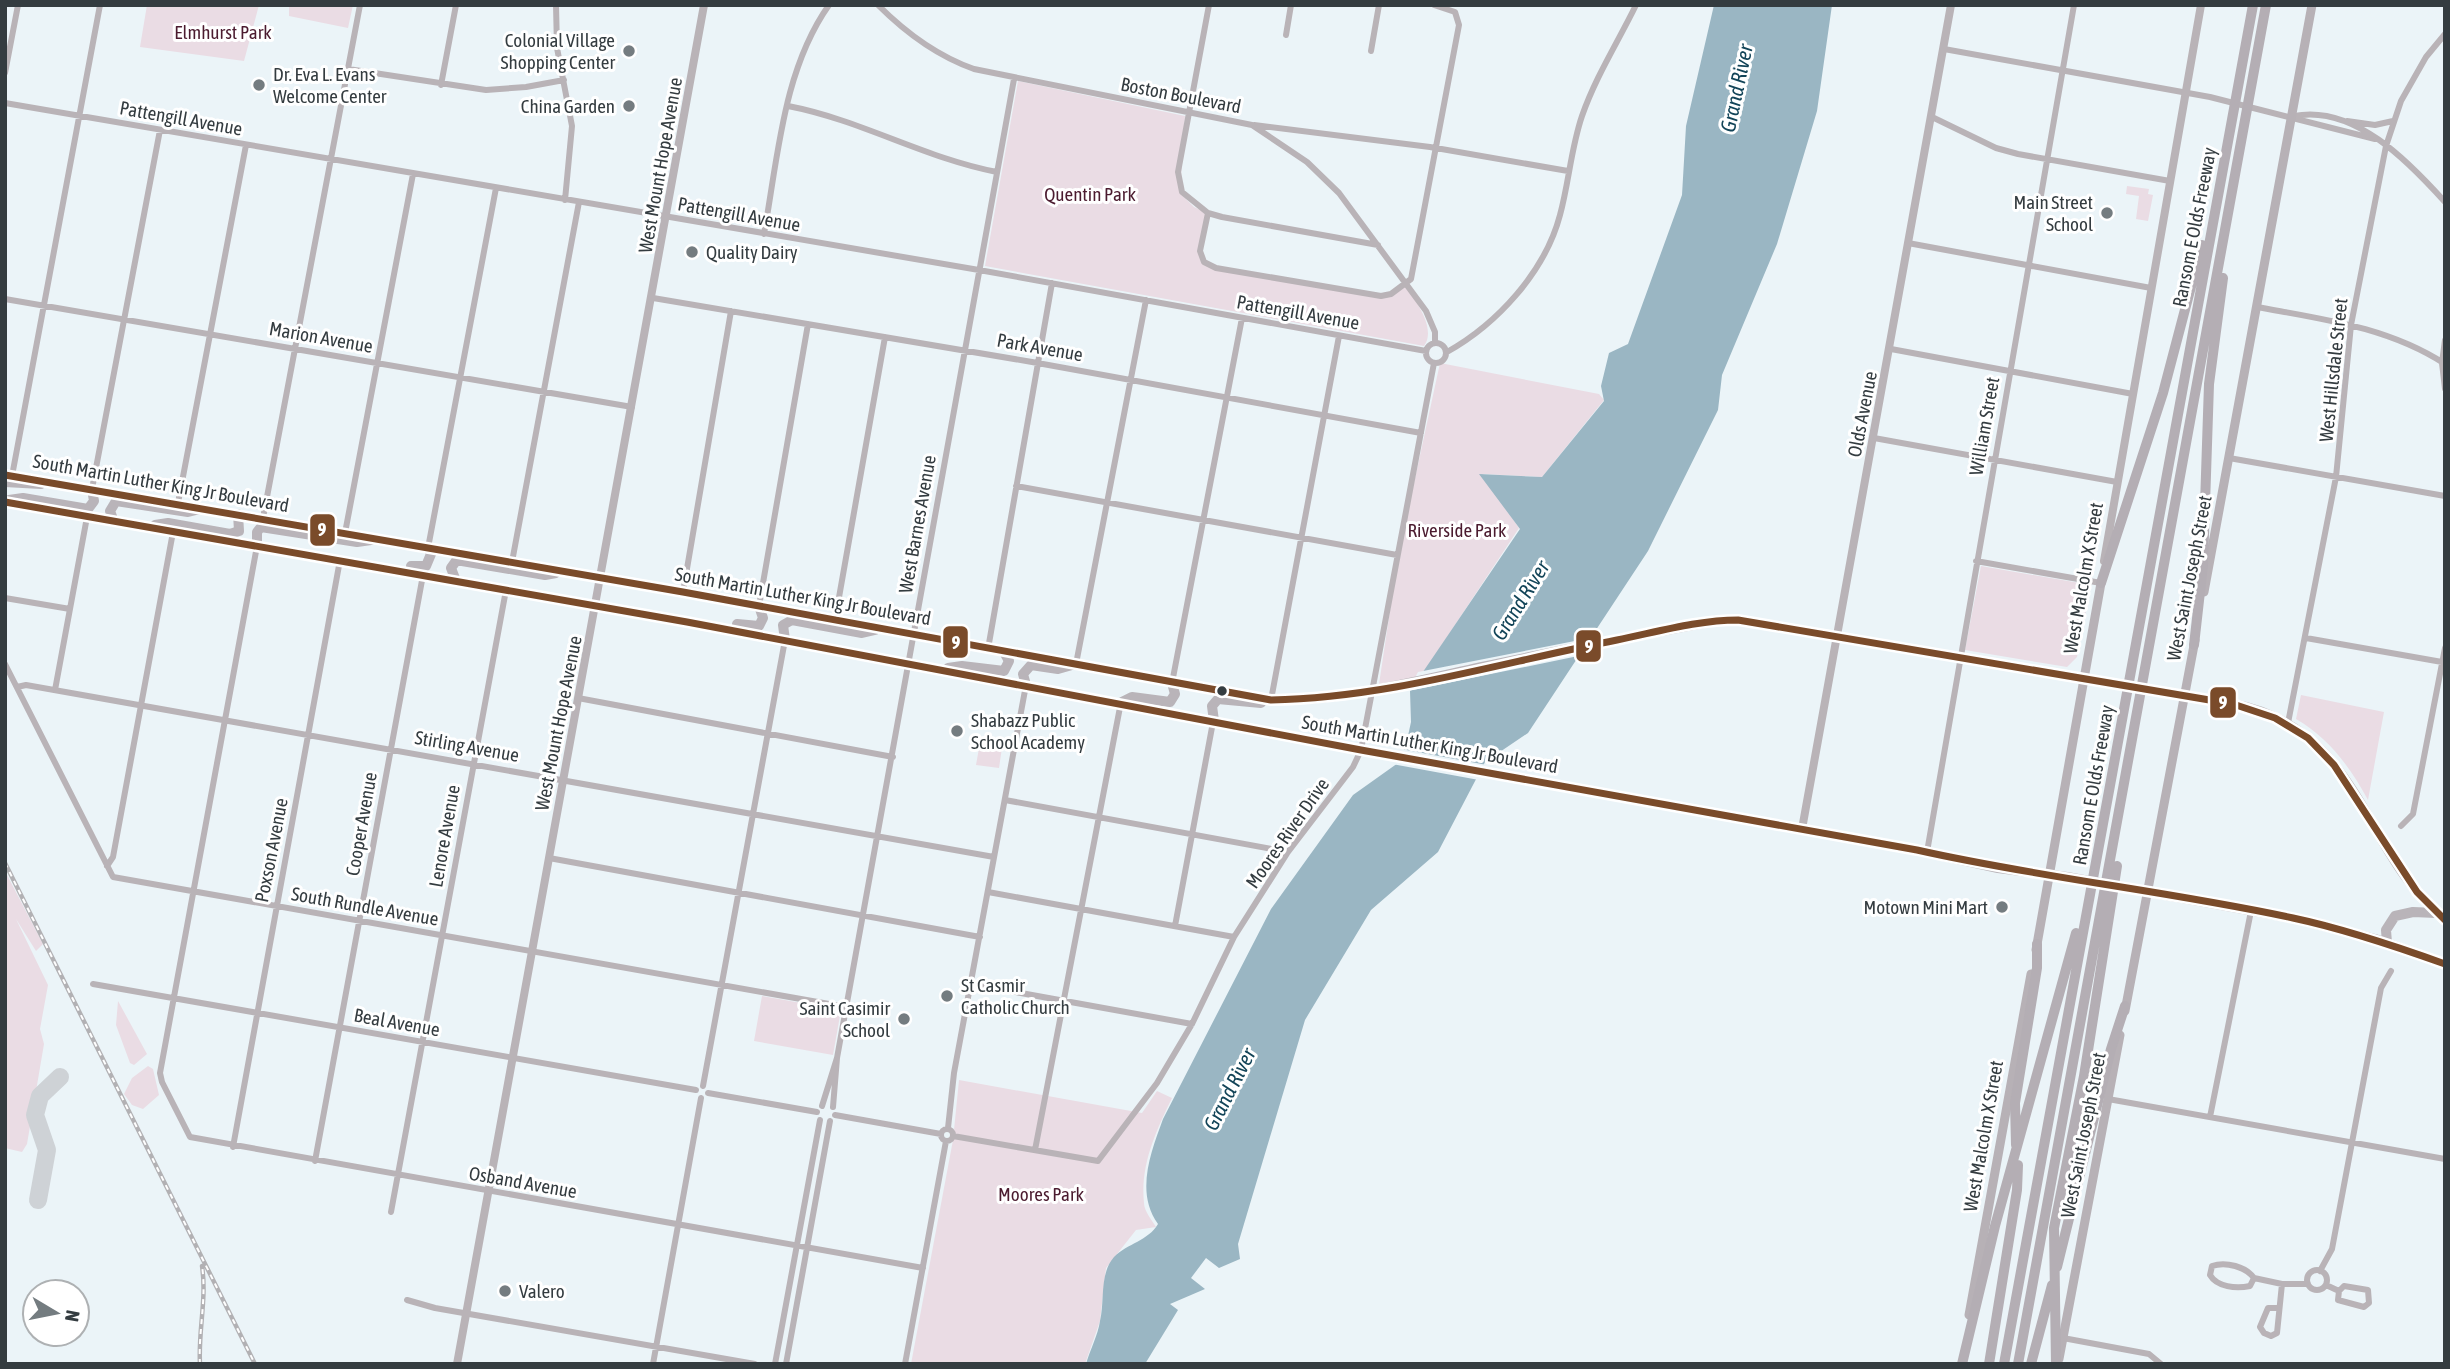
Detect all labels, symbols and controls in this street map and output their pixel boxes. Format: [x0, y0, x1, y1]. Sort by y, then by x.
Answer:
park label: Elmhurst Park [174, 21, 272, 43]
place label: Colonial Village Shopping Center [501, 29, 615, 73]
water label: Grand River [1715, 41, 1757, 134]
marker: Colonial Village Shopping Center [621, 43, 637, 59]
place label: Dr. Eva L. Evans Welcome Center [273, 63, 387, 107]
street label: Boston Boulevard [1119, 73, 1243, 117]
street label: West Mount Hope Avenue [634, 76, 686, 254]
marker: Dr. Eva L. Evans Welcome Center [251, 77, 267, 93]
place label: China Garden [521, 95, 615, 117]
street label: Pattengill Avenue [118, 96, 244, 140]
marker: China Garden [621, 98, 637, 114]
street label: Ransom E Olds Freeway [2168, 145, 2220, 309]
park label: Quentin Park [1044, 183, 1136, 205]
place label: Main Street School [2014, 191, 2093, 235]
street label: Pattengill Avenue [676, 192, 802, 236]
marker: Main Street School [2099, 205, 2115, 221]
place label: Quality Dairy [706, 241, 798, 263]
marker: Quality Dairy [684, 244, 700, 260]
street label: Pattengill Avenue [1235, 290, 1361, 334]
street label: West Hillsdale Street [2315, 297, 2351, 443]
street label: Marion Avenue [267, 317, 375, 357]
street label: Park Avenue [995, 329, 1085, 365]
street label: Olds Avenue [1843, 369, 1881, 459]
street label: William Street [1965, 375, 2003, 477]
street label: South Martin Luther King Jr Boulevard [31, 450, 291, 516]
street label: West Barnes Avenue [894, 453, 940, 595]
street label: West Saint Joseph Street [2162, 493, 2216, 663]
street label: West Malcolm X Street [2059, 501, 2107, 655]
line badge: 9 [309, 513, 336, 547]
text: 9 [318, 518, 327, 540]
park label: Riverside Park [1408, 519, 1507, 541]
water label: Grand River [1486, 555, 1554, 644]
street label: South Martin Luther King Jr Boulevard [673, 563, 933, 629]
line badge: 9 [942, 625, 969, 659]
line badge: 9 [1575, 629, 1602, 663]
text: 9 [952, 631, 961, 653]
street label: West Mount Hope Avenue [530, 634, 586, 812]
text: 9 [1585, 635, 1594, 657]
unlabelled marker [1215, 684, 1229, 698]
line badge: 9 [2209, 686, 2237, 719]
text: 9 [2219, 691, 2228, 713]
street label: Ransom E Olds Freeway [2068, 703, 2118, 867]
place label: Shabazz Public School Academy [971, 709, 1085, 753]
street label: South Martin Luther King Jr Boulevard [1300, 711, 1560, 777]
marker: Shabazz Public School Academy [949, 723, 965, 739]
street label: Stirling Avenue [413, 726, 521, 766]
street label: Cooper Avenue [341, 770, 381, 878]
street label: Moores River Drive [1241, 774, 1333, 892]
street label: Lenore Avenue [424, 783, 464, 889]
street label: Poxson Avenue [250, 796, 292, 904]
street label: South Rundle Avenue [290, 882, 440, 930]
place label: Motown Mini Mart [1863, 896, 1988, 918]
marker: Motown Mini Mart [1994, 899, 2010, 915]
place label: St Casmir Catholic Church [961, 974, 1070, 1018]
marker: St Casmir Catholic Church [939, 988, 955, 1004]
place label: Saint Casimir School [799, 997, 890, 1041]
street label: Beal Avenue [352, 1004, 442, 1040]
marker: Saint Casimir School [896, 1011, 912, 1027]
water label: Grand River [1198, 1043, 1260, 1134]
street label: West Saint Joseph Street [2056, 1050, 2110, 1220]
street label: West Malcolm X Street [1959, 1059, 2007, 1213]
street label: Osband Avenue [467, 1162, 579, 1202]
park label: Moores Park [998, 1183, 1085, 1205]
north arrow [21, 1278, 91, 1348]
place label: Valero [519, 1280, 565, 1302]
marker: Valero [497, 1283, 513, 1299]
text: N [61, 1309, 85, 1323]

